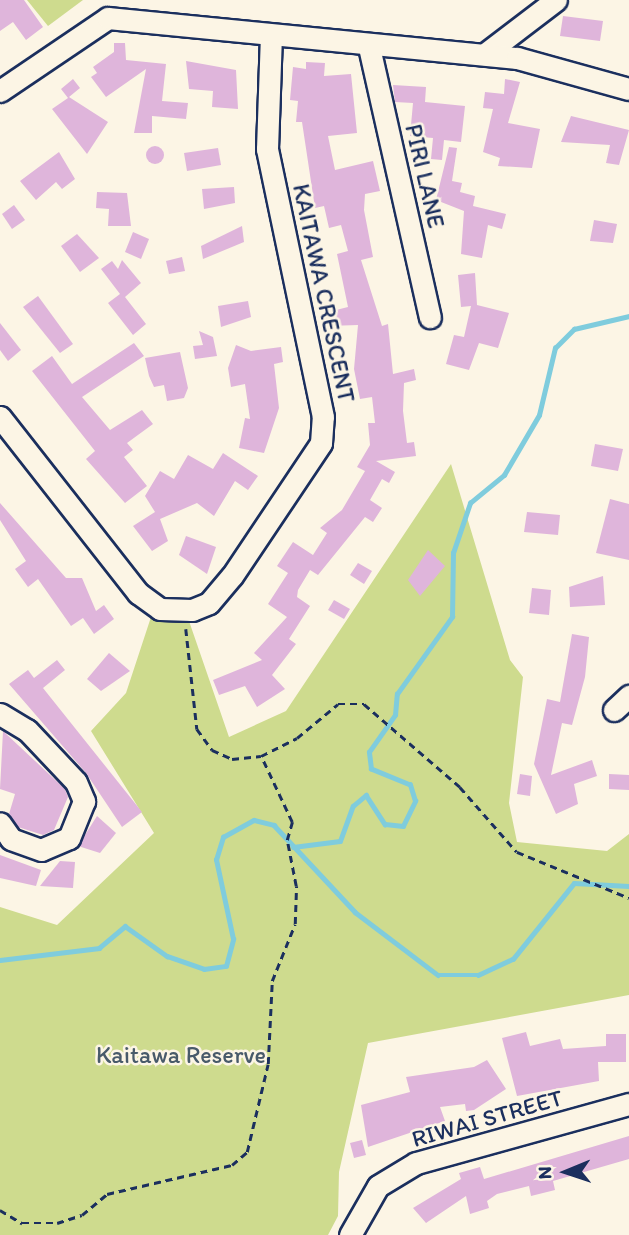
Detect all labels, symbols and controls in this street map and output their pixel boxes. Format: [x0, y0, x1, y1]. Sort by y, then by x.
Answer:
street label: PIRI LANE [399, 121, 451, 231]
street label: KAITAWA CRESCENT [287, 181, 361, 405]
park label: Kaitawa Reserve [96, 1041, 266, 1069]
street label: RIWAI STREET [408, 1083, 566, 1153]
north arrow [531, 1137, 601, 1207]
text: N [533, 1166, 556, 1180]

